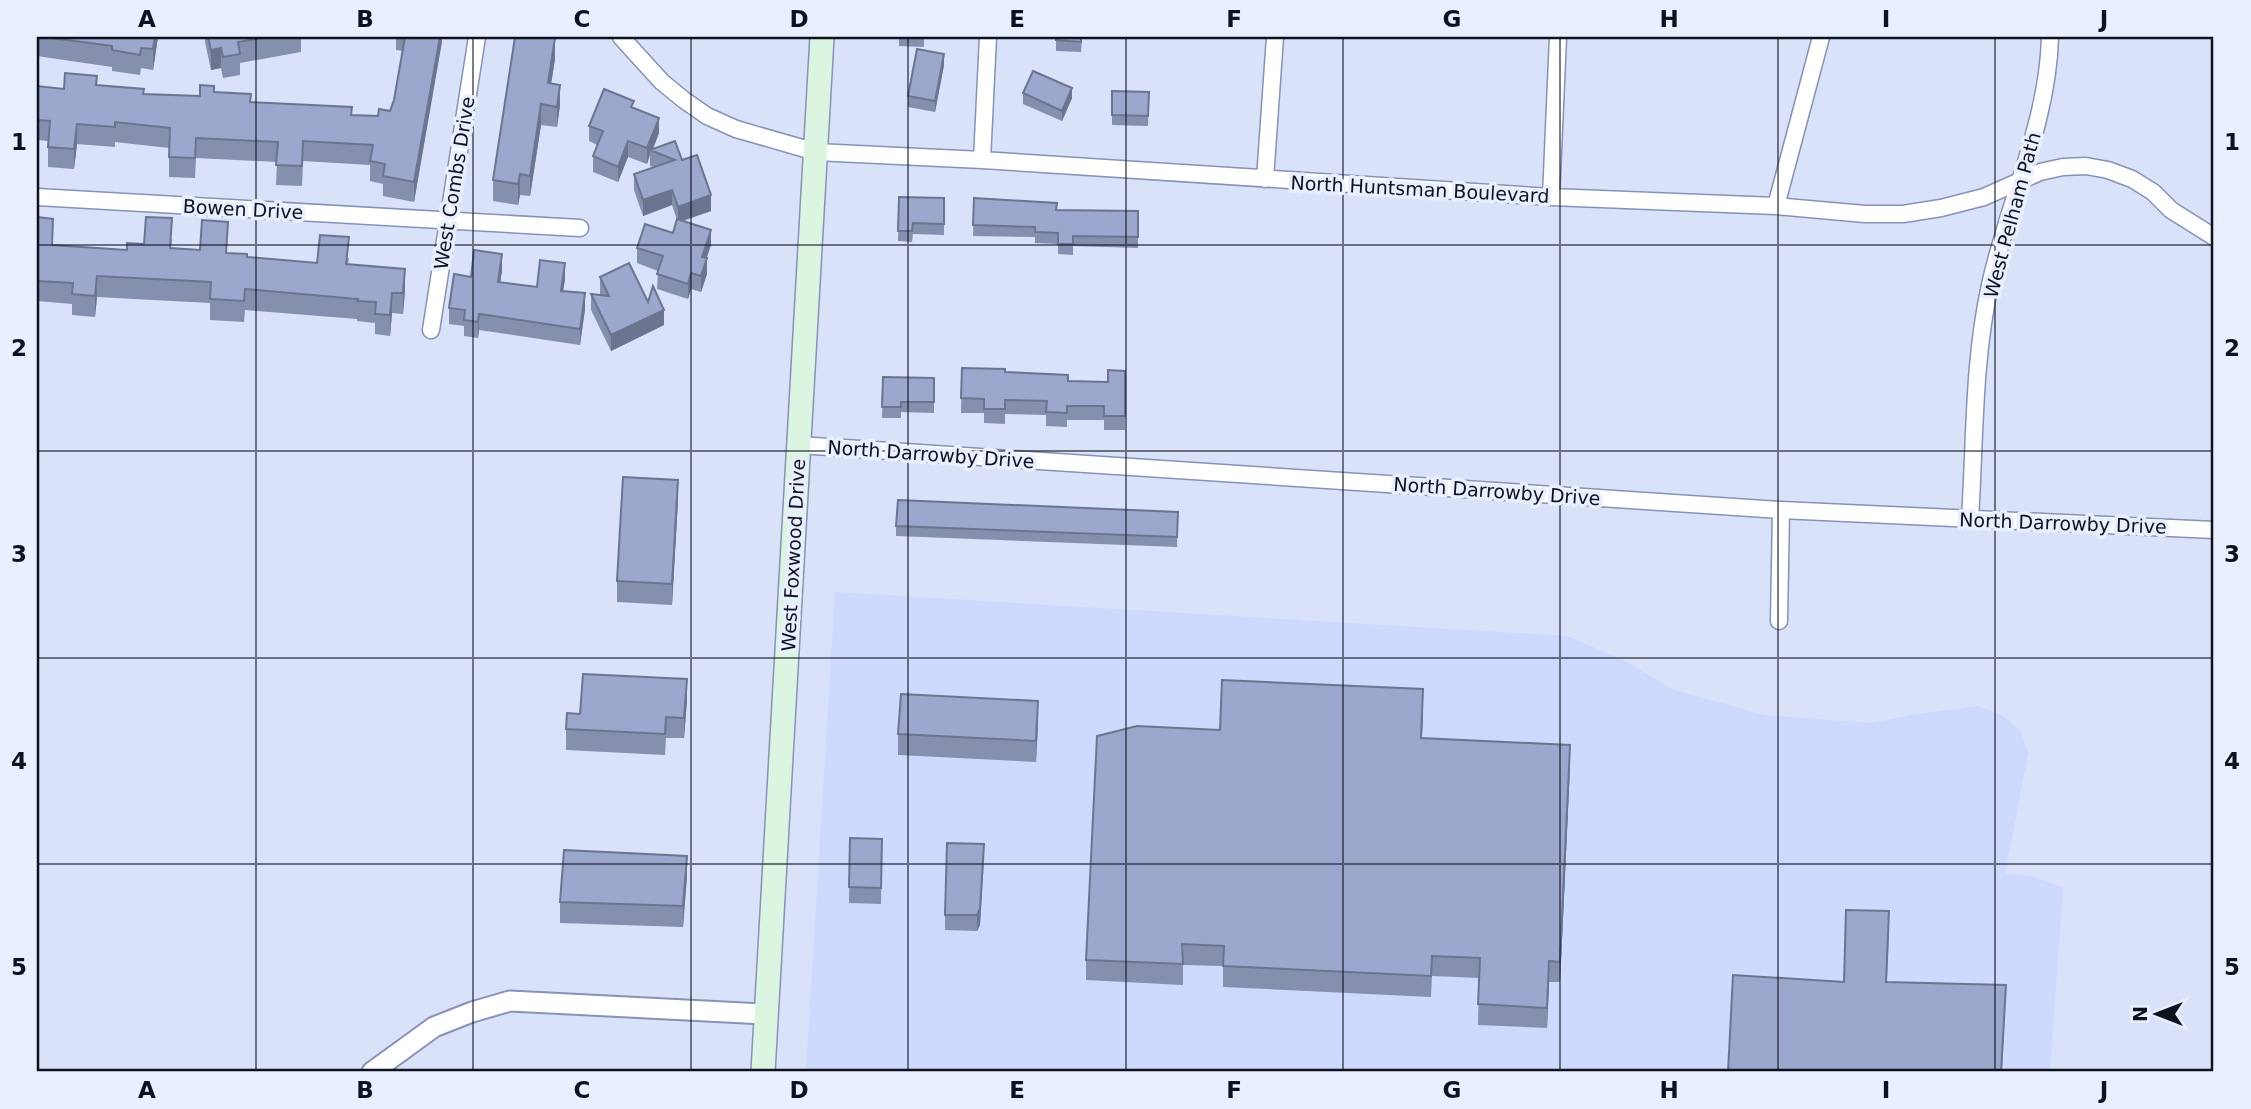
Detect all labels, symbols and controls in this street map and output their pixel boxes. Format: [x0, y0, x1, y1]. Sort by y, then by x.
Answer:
text: A [138, 6, 156, 32]
text: B [356, 6, 374, 32]
text: C [574, 6, 590, 32]
text: D [789, 6, 809, 32]
text: E [1009, 6, 1025, 32]
text: F [1226, 6, 1242, 32]
text: G [1443, 6, 1461, 32]
text: H [1659, 6, 1679, 32]
text: I [1882, 6, 1890, 32]
text: J [2098, 6, 2108, 32]
street label: West Combs Drive [429, 95, 479, 271]
text: 1 [11, 129, 27, 155]
text: 1 [2224, 129, 2240, 155]
street label: West Pelham Path [1979, 130, 2045, 300]
street label: North Huntsman Boulevard [1290, 171, 1550, 207]
street label: Bowen Drive [182, 195, 304, 223]
text: 2 [11, 335, 27, 361]
text: 2 [2224, 335, 2240, 361]
street label: North Darrowby Drive [827, 436, 1035, 472]
street label: West Foxwood Drive [777, 458, 809, 652]
street label: North Darrowby Drive [1393, 473, 1601, 509]
street label: North Darrowby Drive [1959, 508, 2167, 538]
text: 3 [11, 541, 27, 567]
text: 3 [2224, 541, 2240, 567]
text: 4 [11, 748, 27, 774]
text: 4 [2224, 748, 2240, 774]
text: 5 [11, 954, 27, 980]
text: 5 [2224, 954, 2240, 980]
north arrow [2122, 979, 2192, 1050]
text: N [2129, 1006, 2151, 1022]
text: A [138, 1077, 156, 1103]
text: B [356, 1077, 374, 1103]
text: C [574, 1077, 590, 1103]
text: D [789, 1077, 809, 1103]
text: E [1009, 1077, 1025, 1103]
text: F [1226, 1077, 1242, 1103]
text: G [1443, 1077, 1461, 1103]
text: H [1659, 1077, 1679, 1103]
text: I [1882, 1077, 1890, 1103]
text: J [2098, 1077, 2108, 1103]

